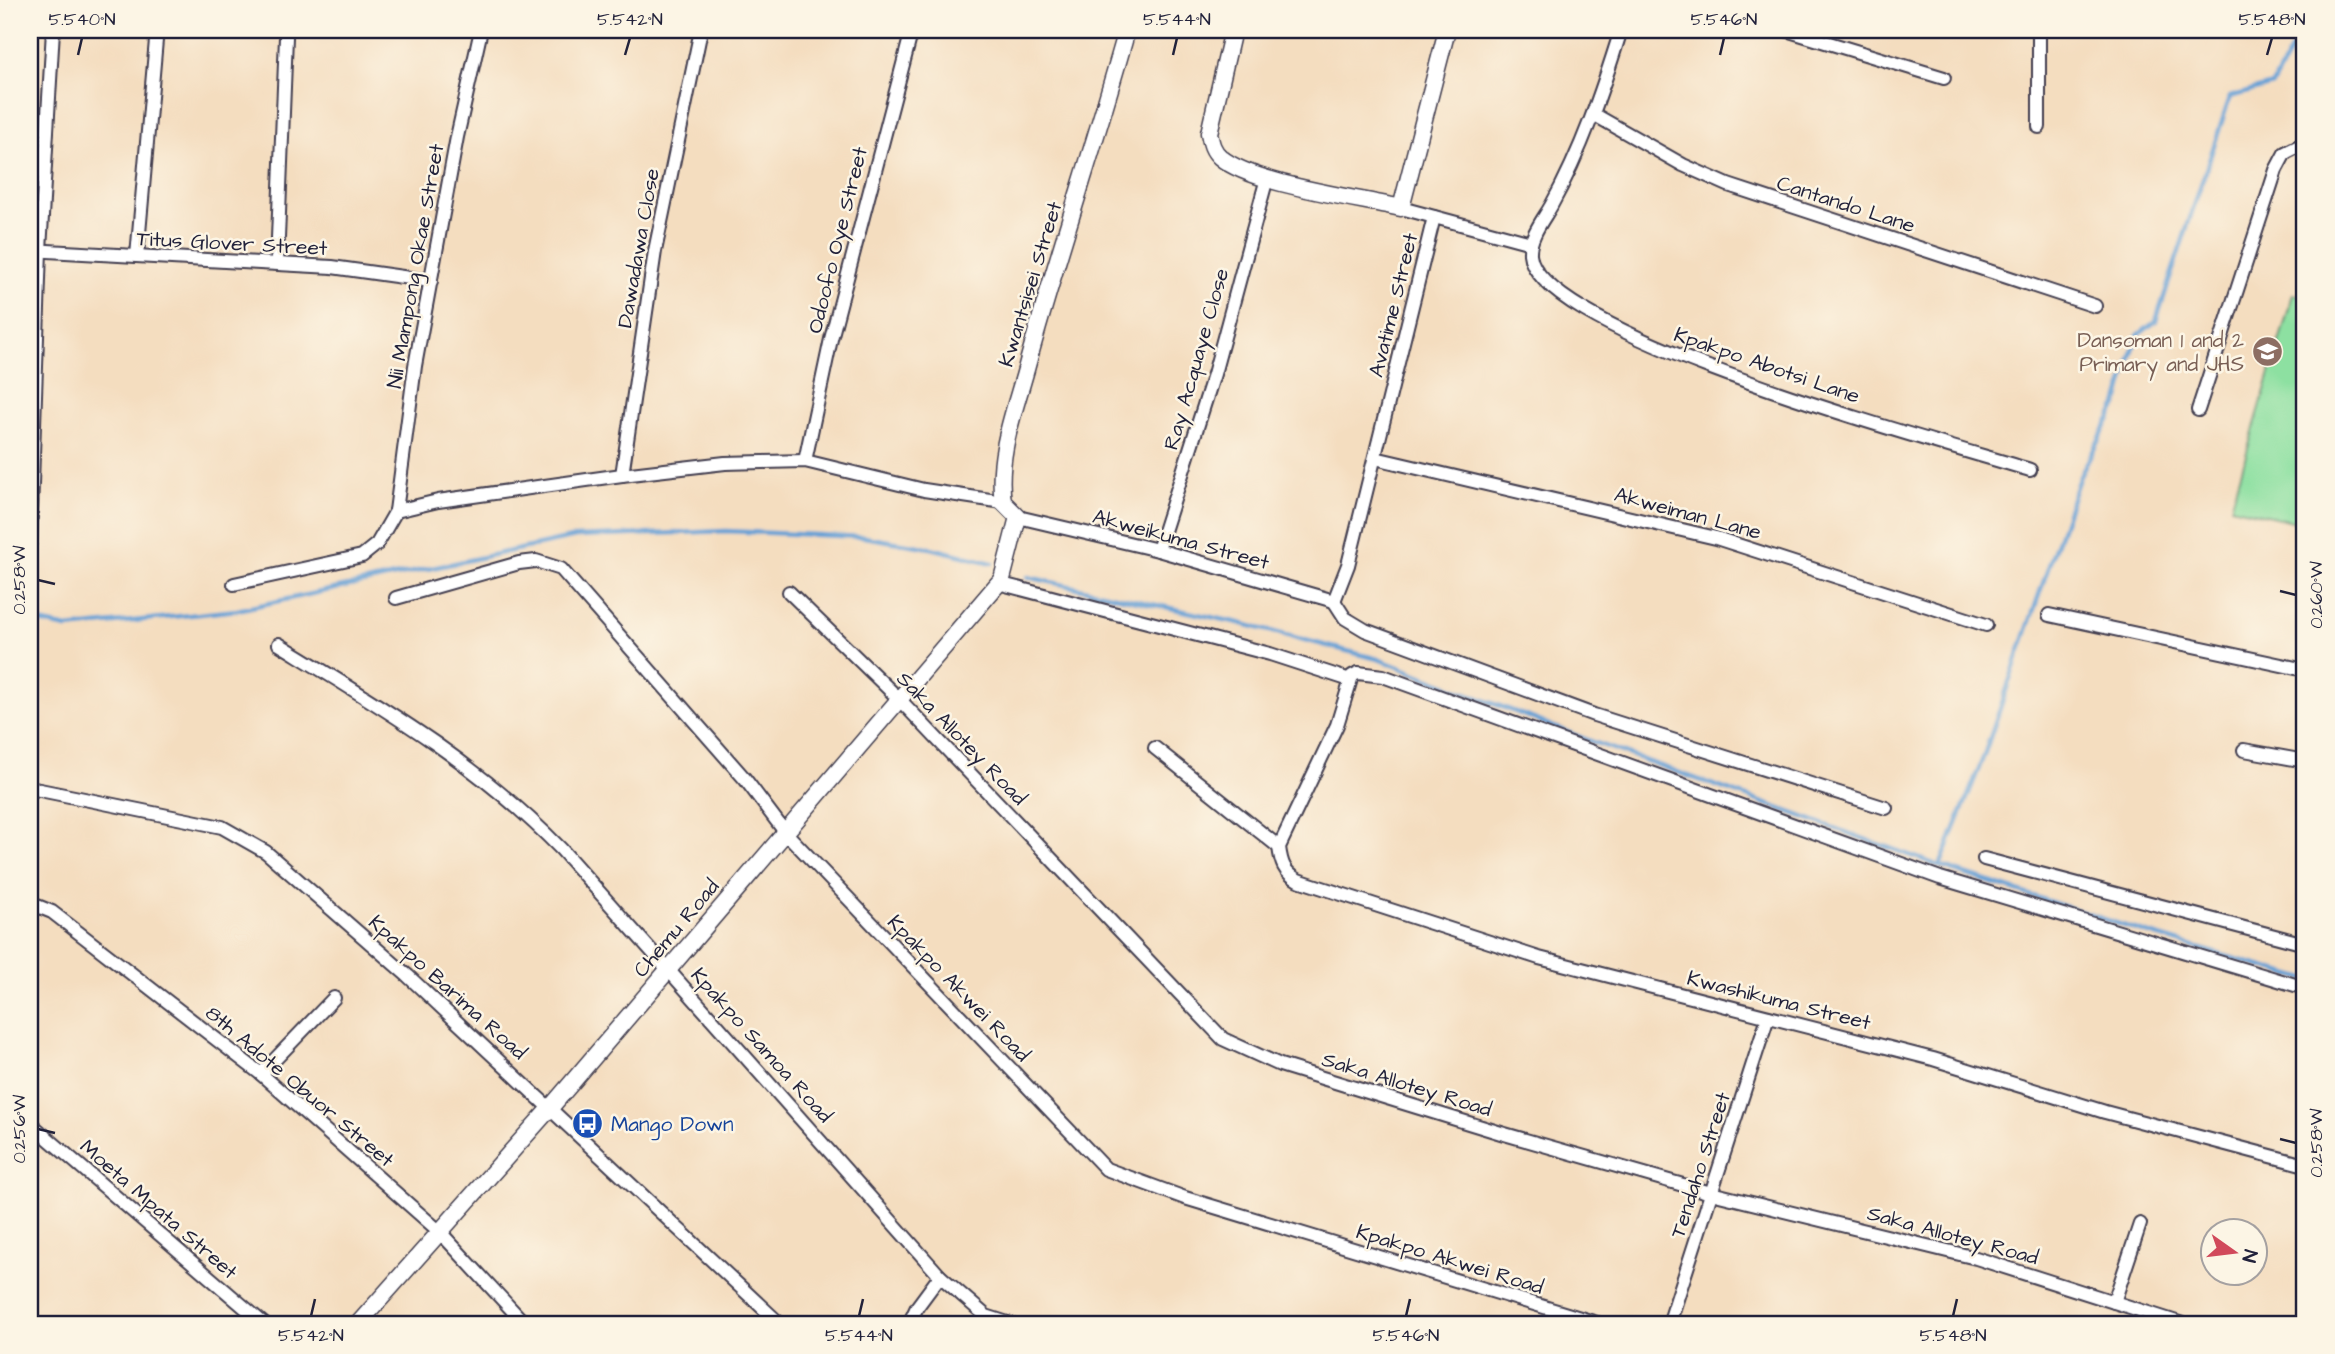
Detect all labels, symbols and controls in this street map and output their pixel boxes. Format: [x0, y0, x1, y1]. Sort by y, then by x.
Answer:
text: 5.540°N [49, 7, 115, 32]
text: 5.542°N [597, 7, 663, 32]
text: 5.544°N [1143, 7, 1211, 32]
text: 5.546°N [1691, 7, 1757, 32]
text: 5.548°N [2238, 7, 2306, 32]
street label: Nii Mampong Okae Street [380, 141, 453, 391]
street label: Odoofo Oye Street [800, 143, 877, 337]
street label: Dawadawa Close [610, 166, 667, 330]
street label: Cantando Lane [1773, 168, 1919, 240]
street label: Kwantsisei Street [992, 197, 1070, 370]
street label: Titus Glover Street [136, 224, 329, 263]
street label: Avatime Street [1362, 230, 1426, 380]
street label: Ray Acquaye Close [1157, 265, 1238, 454]
street label: Kpakpo Abotsi Lane [1670, 320, 1864, 412]
place label: Dansoman 1 and 2 Primary and JHS [2077, 326, 2244, 381]
school or university icon: Dansoman 1 and 2 Primary and JHS [2250, 335, 2284, 369]
street label: Akweiman Lane [1611, 480, 1765, 547]
street label: Akweikuma Street [1089, 502, 1273, 577]
text: 0.258°W [7, 545, 32, 615]
text: 0.260°W [2304, 561, 2329, 629]
street label: Saka Allotey Road [889, 665, 1033, 813]
street label: Chemu Road [627, 873, 726, 984]
street label: Kpakpo Barima Road [362, 908, 533, 1067]
street label: Kpakpo Akwei Road [880, 908, 1037, 1069]
street label: Kpakpo Samoa Road [683, 961, 839, 1130]
street label: Kwashikuma Street [1684, 964, 1874, 1037]
street label: 8th Adote Obuor Street [199, 999, 401, 1174]
street label: Saka Allotey Road [1318, 1045, 1495, 1126]
street label: Tendaho Street [1663, 1088, 1738, 1242]
text: 0.256°W [7, 1094, 32, 1164]
bus stop icon: Mango Down [571, 1107, 605, 1141]
text: 0.258°W [2304, 1108, 2329, 1178]
place label: Mango Down [611, 1110, 734, 1141]
street label: Moeta Mpata Street [73, 1133, 244, 1287]
street label: Saka Allotey Road [1864, 1199, 2042, 1274]
street label: Kpakpo Akwei Road [1352, 1217, 1547, 1303]
north arrow [2198, 1218, 2268, 1288]
text: N [2234, 1247, 2264, 1265]
text: 5.542°N [278, 1323, 344, 1348]
text: 5.544°N [825, 1323, 893, 1348]
text: 5.546°N [1373, 1323, 1439, 1348]
text: 5.548°N [1919, 1323, 1987, 1348]

